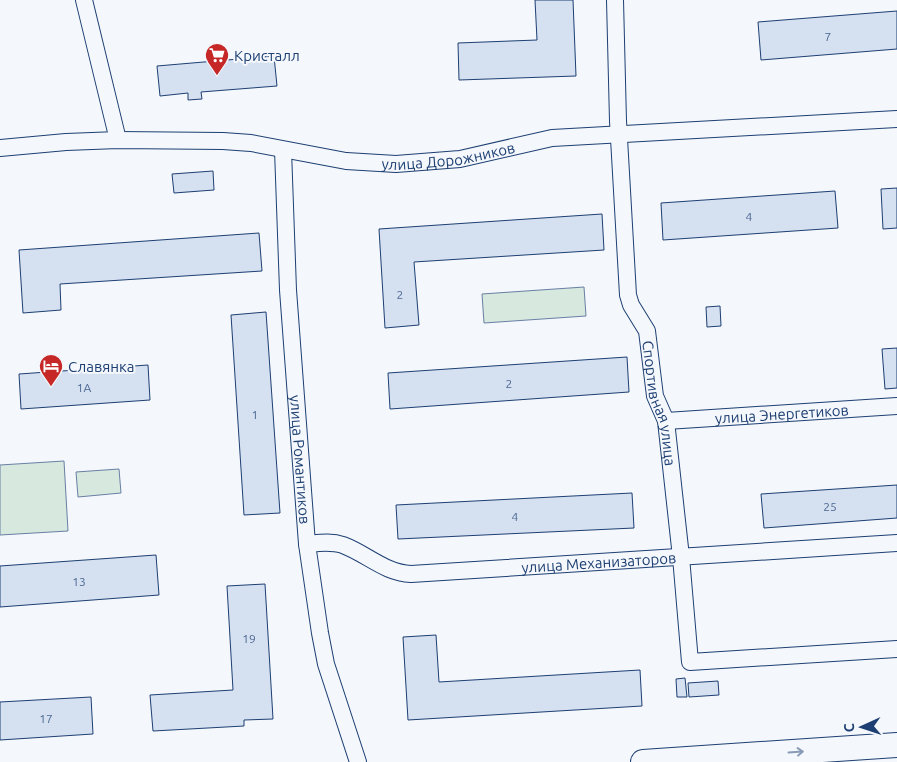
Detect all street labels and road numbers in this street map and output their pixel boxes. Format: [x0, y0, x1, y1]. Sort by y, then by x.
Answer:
street label: улица Дорожников [381, 138, 516, 173]
street label: Спортивная улица [640, 339, 679, 467]
street label: улица Романтиков [287, 394, 314, 525]
street label: улица Энергетиков [714, 401, 849, 426]
street label: улица Механизаторов [521, 549, 677, 575]

